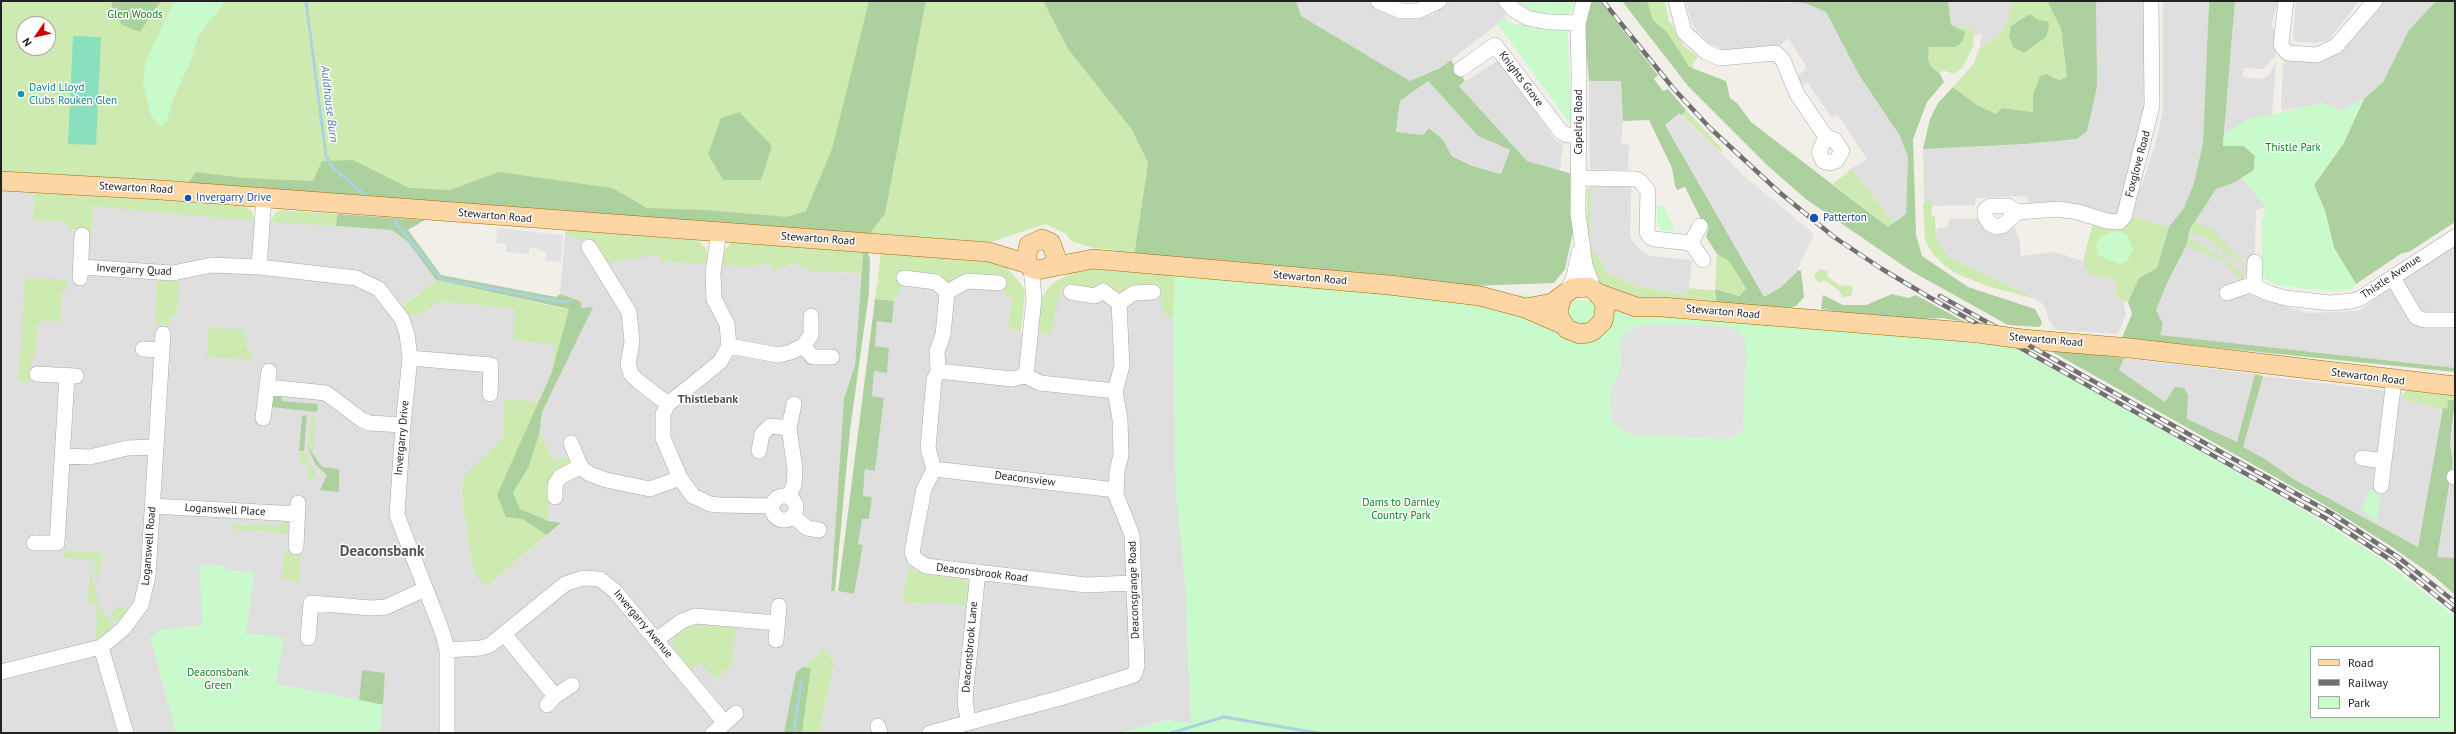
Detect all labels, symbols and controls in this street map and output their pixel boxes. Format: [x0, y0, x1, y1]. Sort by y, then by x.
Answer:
park label: Glen Woods [107, 8, 163, 22]
north arrow [16, 16, 56, 56]
text: N [19, 35, 35, 49]
street label: Knights Grove [1496, 49, 1546, 109]
water label: Auldhouse Burn [317, 65, 341, 143]
place label: David Lloyd Clubs Rouken Glen [29, 81, 117, 107]
marker: David Lloyd Clubs Rouken Glen [16, 89, 26, 99]
street label: Capelrig Road [1572, 89, 1586, 155]
street label: Foxglove Road [2123, 129, 2153, 199]
park label: Thistle Park [2265, 141, 2321, 155]
street label: Stewarton Road [99, 179, 173, 197]
place label: Invergarry Drive [196, 191, 271, 205]
marker: Invergarry Drive [183, 193, 193, 203]
street label: Stewarton Road [457, 206, 533, 226]
place label: Patterton [1823, 211, 1867, 225]
marker: Patterton [1808, 212, 1820, 224]
street label: Stewarton Road [780, 230, 856, 248]
street label: Thistle Avenue [2358, 252, 2424, 302]
street label: Invergarry Quad [96, 261, 172, 279]
street label: Stewarton Road [1272, 268, 1348, 288]
street label: Stewarton Road [1685, 302, 1761, 322]
street label: Stewarton Road [2008, 330, 2084, 350]
street label: Stewarton Road [2330, 366, 2406, 388]
district label: Thistlebank [678, 393, 738, 407]
street label: Invergarry Drive [392, 400, 412, 476]
street label: Deaconsview [994, 469, 1056, 489]
park label: Dams to Darnley Country Park [1362, 496, 1440, 522]
street label: Loganswell Place [184, 501, 266, 519]
street label: Loganswell Road [139, 506, 159, 586]
street label: Deaconsgrange Road [1126, 541, 1142, 639]
district label: Deaconsbank [340, 543, 424, 561]
street label: Deaconsbrook Road [935, 561, 1029, 585]
street label: Invergarry Avenue [611, 587, 675, 661]
street label: Deaconsbrook Lane [959, 601, 981, 693]
legend [2310, 646, 2440, 718]
text: Road [2348, 655, 2373, 670]
park label: Deaconsbank Green [187, 666, 249, 692]
text: Railway [2348, 675, 2388, 690]
text: Park [2348, 695, 2370, 710]

